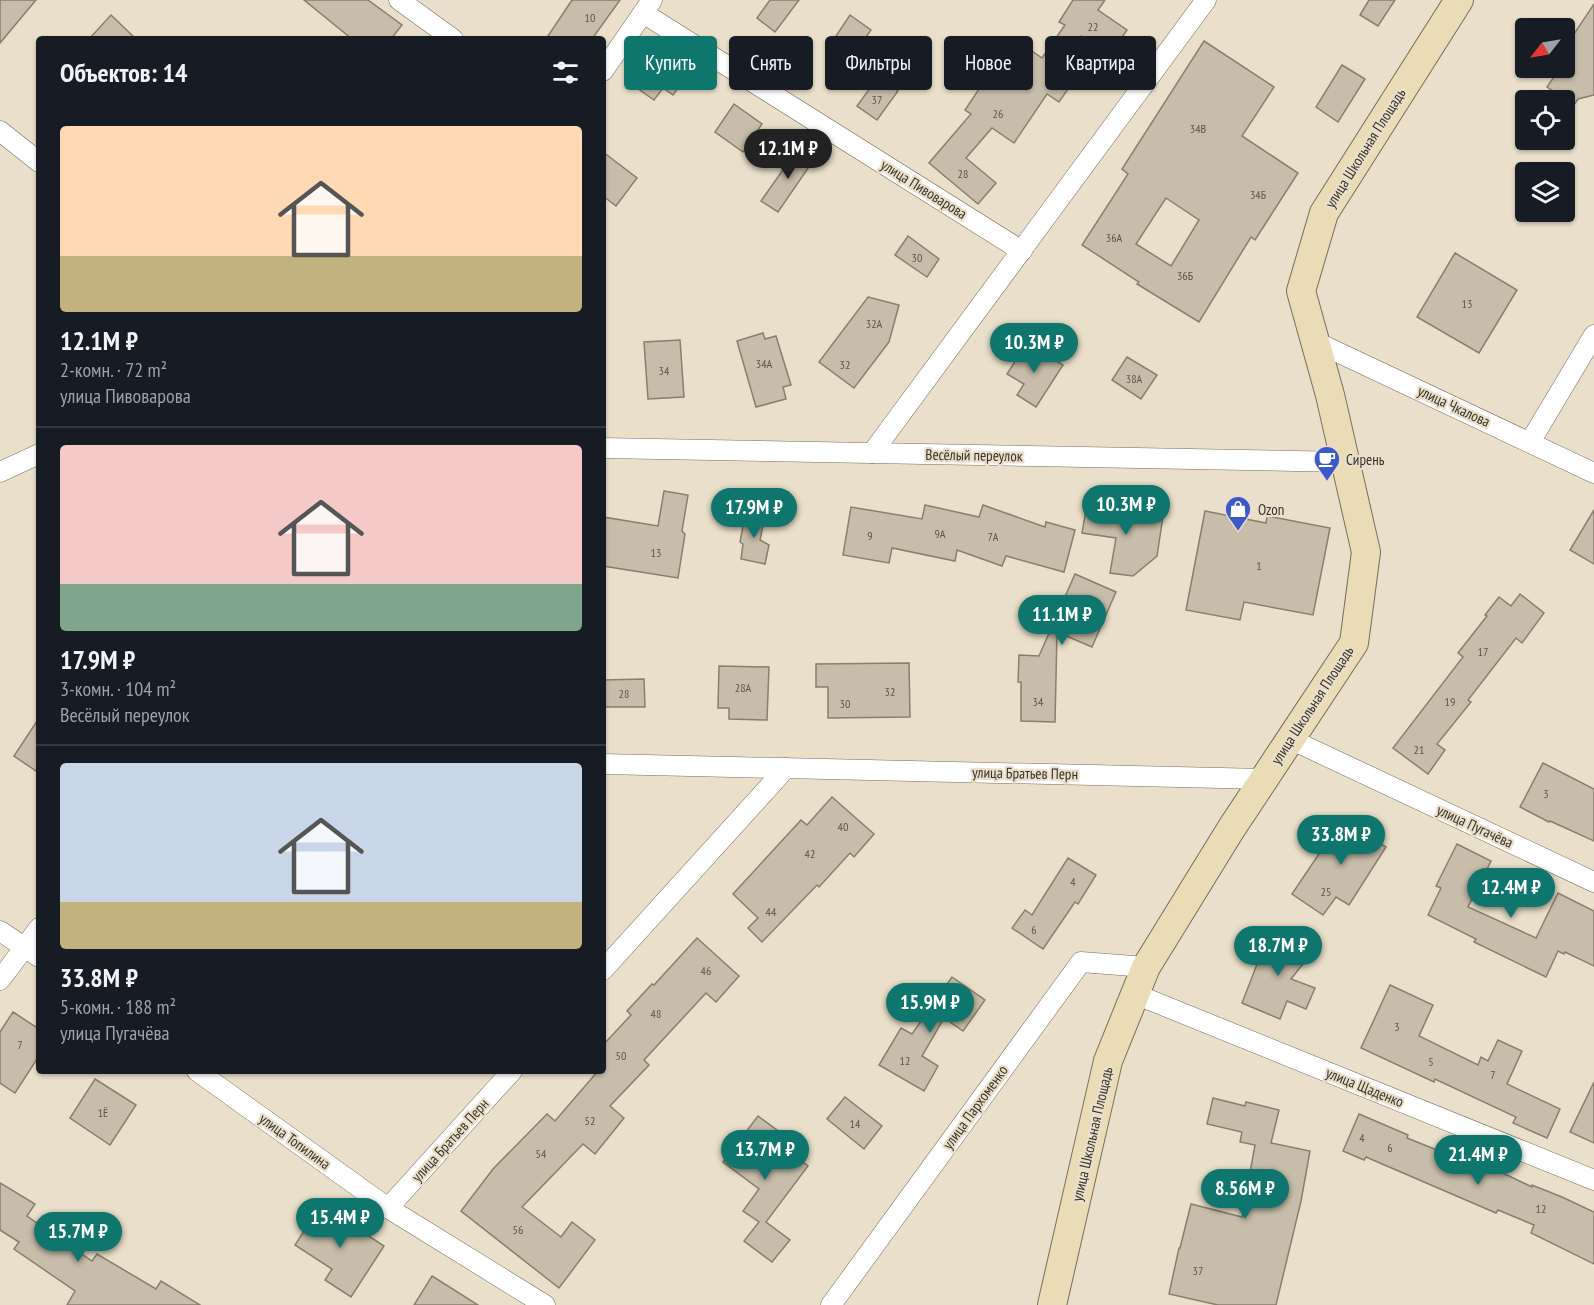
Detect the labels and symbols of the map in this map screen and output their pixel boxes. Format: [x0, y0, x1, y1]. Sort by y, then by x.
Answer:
house number: 10 [585, 10, 595, 25]
north arrow [1515, 18, 1575, 78]
house number: 22 [1088, 19, 1098, 34]
street label: улица Школьная Площадь [1320, 84, 1410, 211]
house number: 37 [872, 92, 882, 107]
house number: 26 [993, 106, 1003, 121]
house number: 34В [1190, 121, 1207, 136]
pin: 12.1M ₽ [733, 129, 843, 180]
street label: улица Пивоварова [877, 155, 971, 223]
house number: 28 [958, 166, 968, 181]
house number: 34Б [1250, 187, 1266, 202]
house number: 36А [1106, 230, 1123, 245]
house number: 30 [912, 250, 922, 265]
house number: 36Б [1177, 268, 1193, 283]
house number: 13 [1462, 296, 1472, 311]
house number: 32А [866, 316, 883, 331]
pin: 10.3M ₽ [979, 323, 1089, 374]
house number: 34А [756, 356, 773, 371]
house number: 32 [840, 357, 850, 372]
house number: 34 [659, 363, 670, 378]
house number: 38А [1126, 371, 1143, 386]
street label: улица Чкалова [1415, 381, 1493, 431]
cafe icon: Сирень [1312, 444, 1342, 482]
street label: Весёлый переулок [925, 445, 1023, 465]
place label: Сирень [1346, 450, 1385, 469]
pin: 10.3M ₽ [1071, 485, 1181, 536]
pin: 17.9M ₽ [699, 488, 809, 539]
shop icon: Ozon [1223, 494, 1253, 532]
place label: Ozon [1258, 500, 1284, 519]
house number: 9А [934, 526, 946, 541]
house number: 9 [867, 528, 873, 543]
house number: 7А [987, 529, 999, 544]
house number: 13 [651, 545, 661, 560]
house number: 1 [1256, 558, 1262, 573]
pin: 11.1M ₽ [1007, 595, 1117, 646]
street label: улица Школьная Площадь [1267, 642, 1358, 768]
house number: 17 [1478, 644, 1488, 659]
house number: 28А [735, 680, 752, 695]
house number: 32 [885, 684, 895, 699]
house number: 28 [619, 686, 629, 701]
house number: 34 [1033, 694, 1044, 709]
house number: 19 [1445, 694, 1455, 709]
house number: 30 [840, 696, 850, 711]
house number: 21 [1414, 742, 1424, 757]
street label: улица Братьев Перн [972, 763, 1078, 783]
house number: 3 [1543, 786, 1549, 801]
street label: улица Пугачёва [1434, 800, 1516, 852]
pin: 33.8M ₽ [1286, 815, 1396, 866]
house number: 40 [838, 819, 848, 834]
house number: 42 [805, 846, 815, 861]
pin: 12.4M ₽ [1456, 868, 1566, 919]
house number: 4 [1070, 874, 1076, 889]
house number: 25 [1321, 884, 1331, 899]
house number: 44 [766, 904, 777, 919]
house number: 6 [1031, 922, 1037, 937]
pin: 18.7M ₽ [1223, 926, 1333, 977]
house number: 46 [701, 963, 711, 978]
pin: 15.9M ₽ [875, 983, 985, 1034]
house number: 48 [651, 1006, 661, 1021]
house number: 3 [1394, 1019, 1400, 1034]
house number: 7 [17, 1037, 23, 1052]
house number: 50 [616, 1048, 626, 1063]
house number: 12 [900, 1053, 910, 1068]
house number: 5 [1428, 1054, 1434, 1069]
street label: улица Пархоменко [938, 1061, 1012, 1153]
street label: улица Щаденко [1323, 1063, 1407, 1111]
street label: улица Школьная Площадь [1067, 1064, 1117, 1203]
house number: 7 [1490, 1067, 1496, 1082]
street label: улица Братьев Перн [407, 1094, 493, 1186]
house number: 1Ё [98, 1105, 108, 1120]
street label: улица Топилина [256, 1109, 334, 1173]
house number: 52 [585, 1113, 595, 1128]
house number: 14 [850, 1116, 861, 1131]
pin: 13.7M ₽ [710, 1130, 820, 1181]
house number: 4 [1359, 1130, 1365, 1145]
pin: 21.4M ₽ [1423, 1135, 1533, 1186]
house number: 6 [1387, 1140, 1393, 1155]
house number: 54 [536, 1146, 547, 1161]
pin: 8.56M ₽ [1190, 1169, 1300, 1220]
pin: 15.4M ₽ [285, 1198, 395, 1249]
house number: 12 [1536, 1201, 1546, 1216]
pin: 15.7M ₽ [23, 1212, 133, 1263]
house number: 56 [513, 1222, 523, 1237]
house number: 37 [1193, 1263, 1203, 1278]

